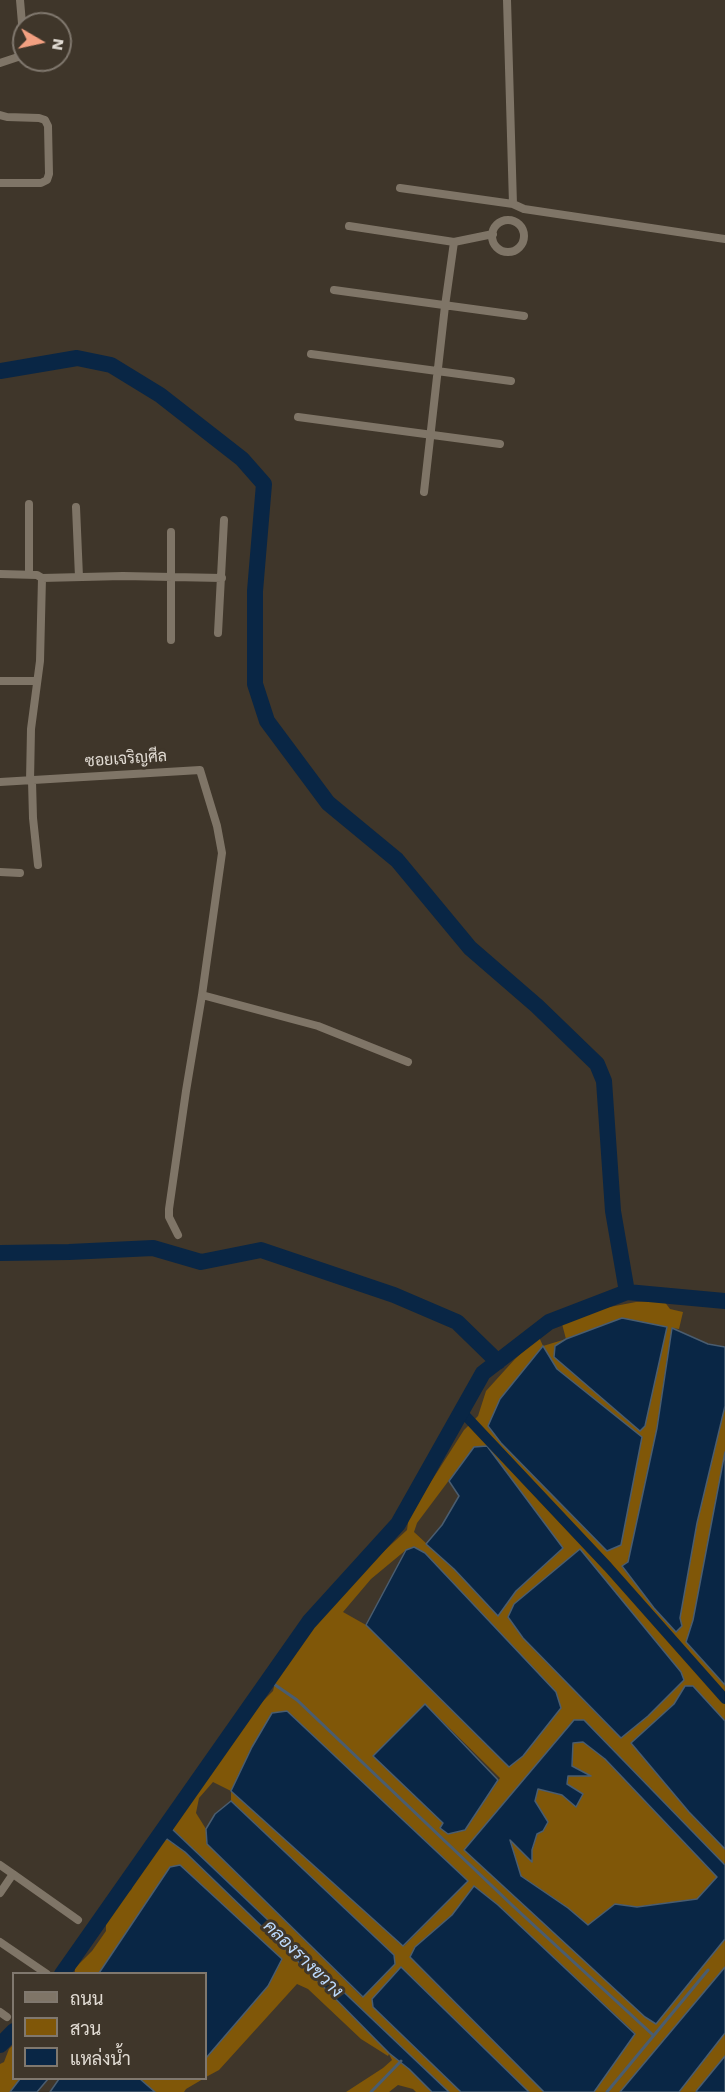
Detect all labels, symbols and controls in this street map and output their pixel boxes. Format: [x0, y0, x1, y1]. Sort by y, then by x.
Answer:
north arrow [12, 12, 72, 72]
text: N [48, 37, 69, 52]
street label: ซอยเจริญศีล [84, 747, 168, 771]
water label: คลองรางขวาง [259, 1916, 347, 2002]
legend [12, 1972, 207, 2080]
text: ถนน [70, 1988, 103, 2009]
text: สวน [70, 2018, 101, 2039]
text: แหล่งน้ำ [70, 2048, 131, 2069]

